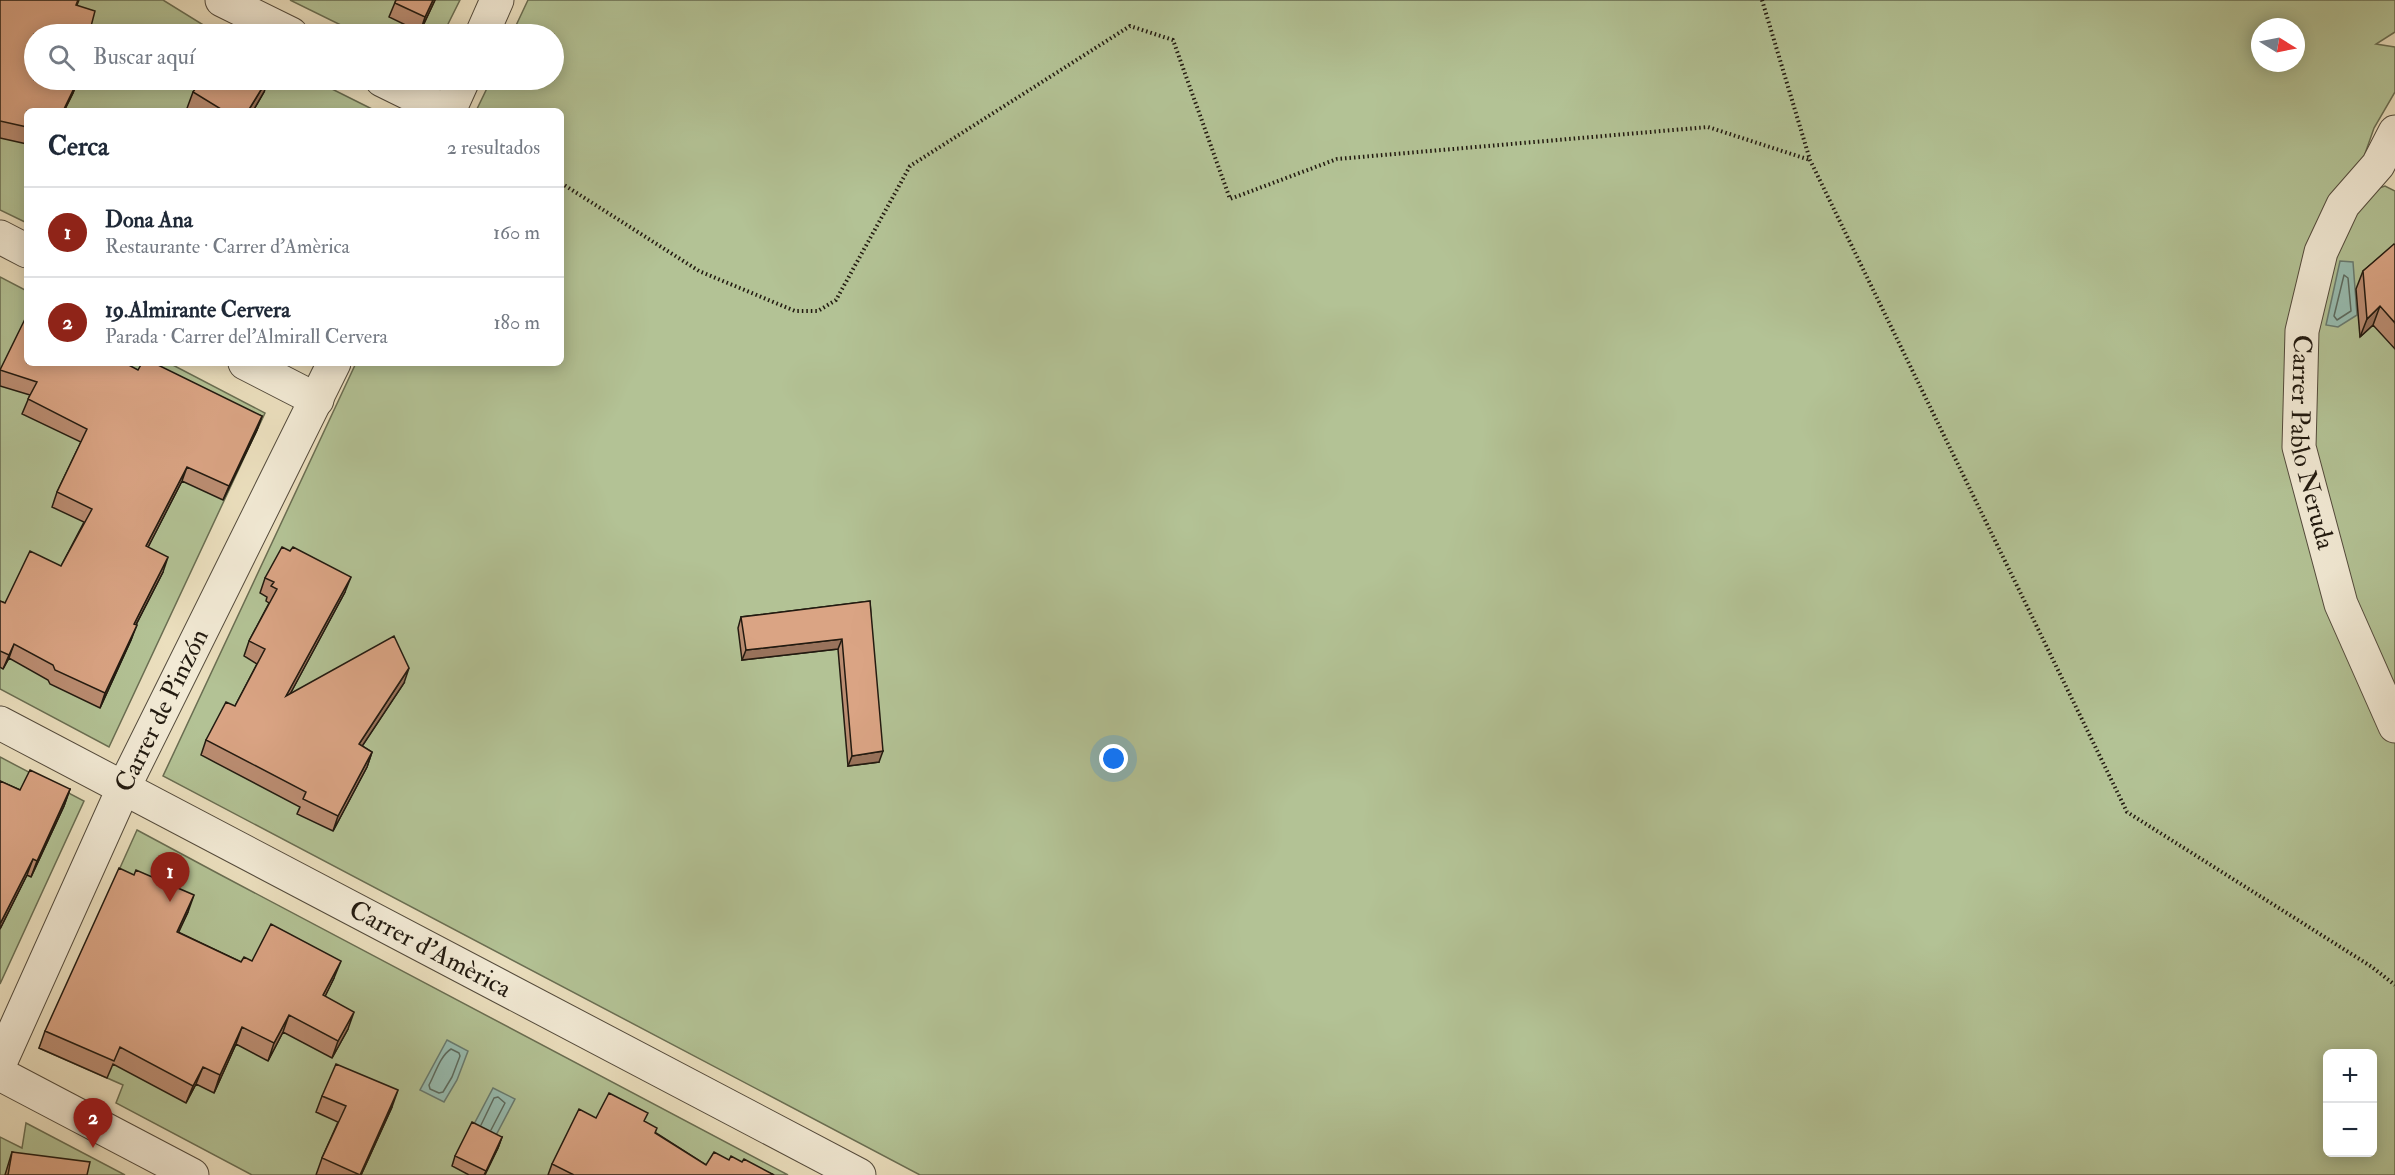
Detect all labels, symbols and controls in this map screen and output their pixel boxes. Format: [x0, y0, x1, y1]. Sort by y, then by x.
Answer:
north arrow [2251, 18, 2305, 72]
search box [24, 24, 564, 90]
icon: search [45, 41, 78, 74]
text: Buscar aquí [93, 43, 195, 71]
text: Cerca [48, 131, 109, 163]
text: 2 resultados [447, 135, 540, 160]
text: Dona Ana [105, 206, 193, 234]
text: 1 [64, 220, 71, 245]
text: 160 m [493, 220, 540, 245]
text: Restaurante · Carrer d'Amèrica [105, 234, 350, 259]
text: 19.Almirante Cervera [105, 296, 290, 324]
text: 2 [62, 310, 73, 335]
text: 180 m [493, 310, 540, 335]
text: Parada · Carrer del'Almirall Cervera [105, 324, 388, 349]
street label: Carrer Pablo Neruda [2283, 334, 2342, 553]
street label: Carrer de Pinzón [108, 624, 216, 797]
your location [1099, 744, 1128, 773]
pin: 1 [150, 852, 190, 902]
street label: Carrer d'Amèrica [344, 894, 517, 1005]
map controls [2323, 1049, 2377, 1157]
button: + [2323, 1049, 2377, 1103]
pin: 2 [74, 1098, 112, 1148]
button: − [2323, 1103, 2377, 1157]

